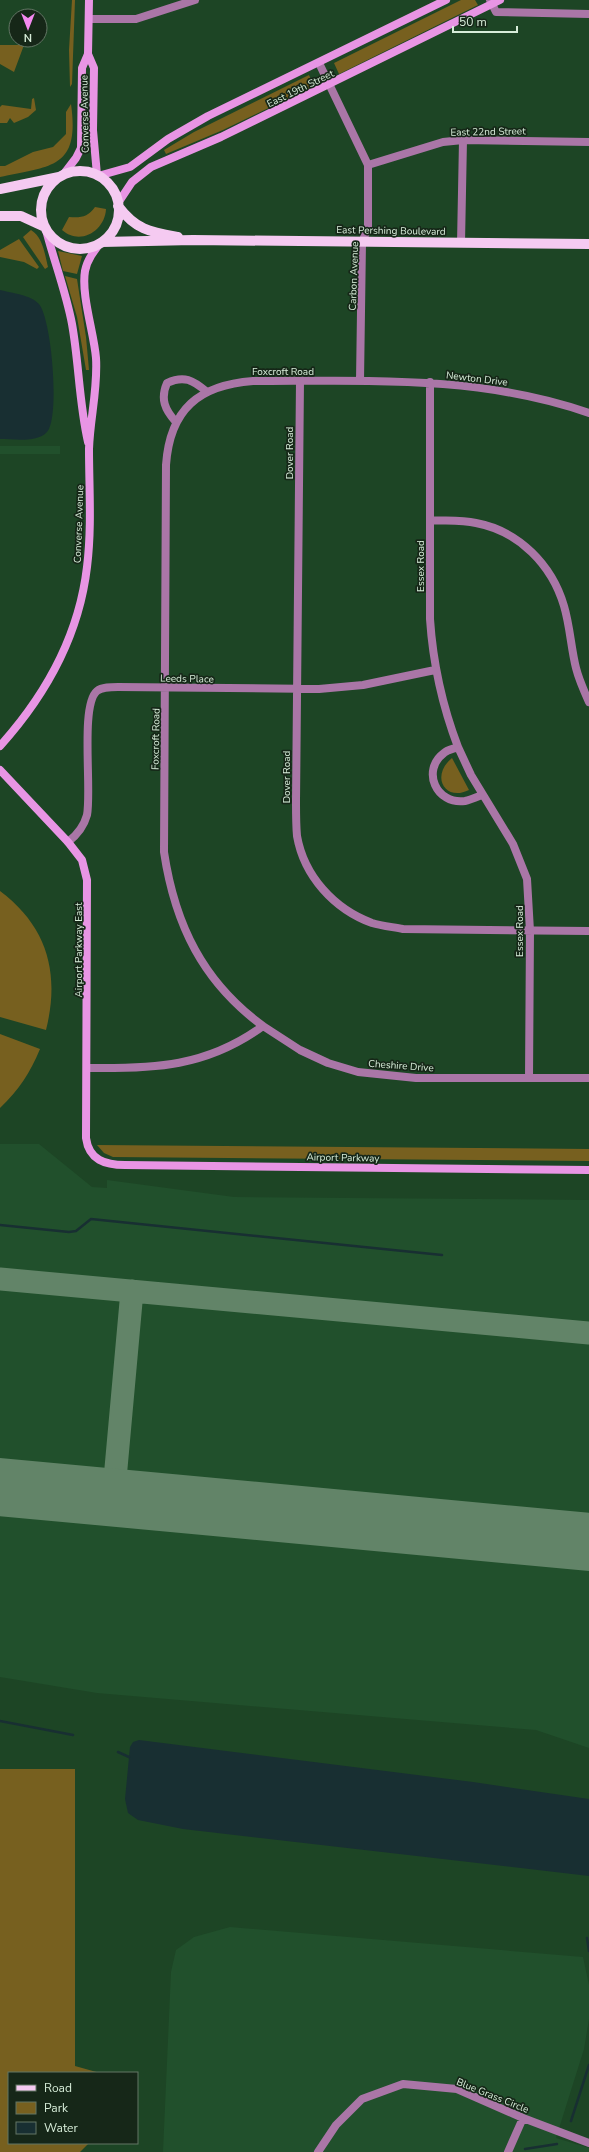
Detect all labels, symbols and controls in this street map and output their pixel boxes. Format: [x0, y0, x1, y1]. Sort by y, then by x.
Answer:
north arrow [8, 8, 48, 48]
scale bar [453, 8, 517, 34]
text: 50 m [459, 14, 487, 30]
text: N [24, 30, 32, 45]
street label: East 19th Street [265, 66, 337, 111]
street label: Converse Avenue [77, 75, 93, 153]
street label: East 22nd Street [450, 124, 526, 140]
street label: East Pershing Boulevard [336, 223, 446, 239]
street label: Carbon Avenue [346, 241, 362, 311]
street label: Foxcroft Road [252, 365, 314, 379]
street label: Newton Drive [445, 368, 509, 390]
street label: Dover Road [283, 426, 297, 479]
street label: Converse Avenue [71, 485, 87, 563]
street label: Essex Road [414, 540, 428, 592]
street label: Leeds Place [160, 672, 214, 686]
street label: Foxcroft Road [148, 708, 164, 770]
street label: Dover Road [280, 750, 294, 803]
street label: Airport Parkway East [72, 902, 86, 997]
street label: Essex Road [513, 905, 527, 957]
street label: Cheshire Drive [368, 1057, 434, 1075]
street label: Airport Parkway [306, 1150, 380, 1166]
legend [8, 2072, 138, 2144]
street label: Blue Grass Circle [454, 2075, 531, 2117]
text: Road [44, 2080, 72, 2096]
text: Park [44, 2100, 69, 2116]
text: Water [44, 2120, 78, 2136]

